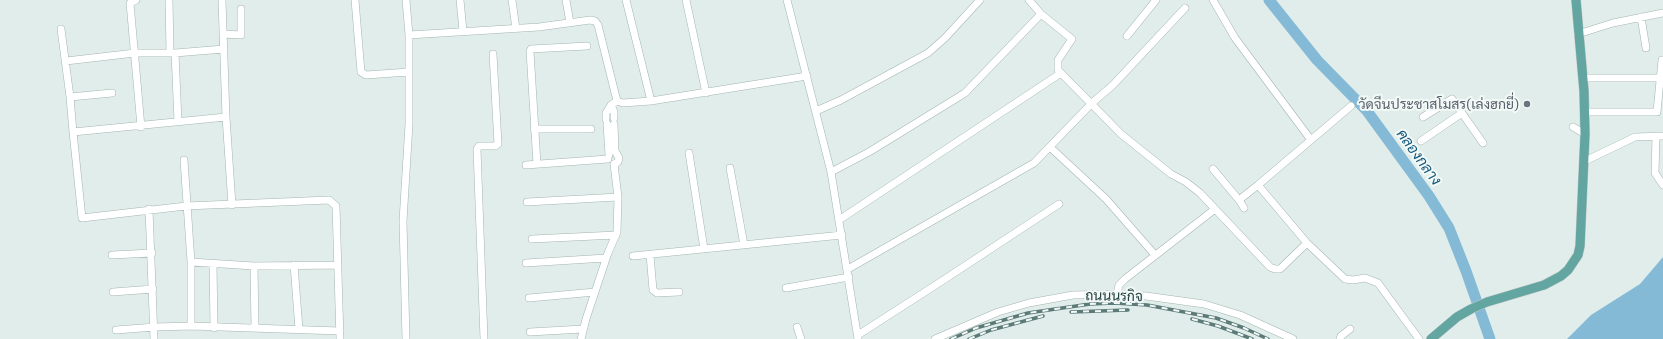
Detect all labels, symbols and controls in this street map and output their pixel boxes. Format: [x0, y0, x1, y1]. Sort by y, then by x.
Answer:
place label: วัดจีนประชาสโมสร(เล่งฮกยี่) [1358, 96, 1519, 112]
marker: วัดจีนประชาสโมสร(เล่งฮกยี่) [1522, 99, 1532, 109]
water label: คลองกลาง [1393, 126, 1445, 188]
street label: ถนนนรกิจ [1085, 287, 1143, 305]

